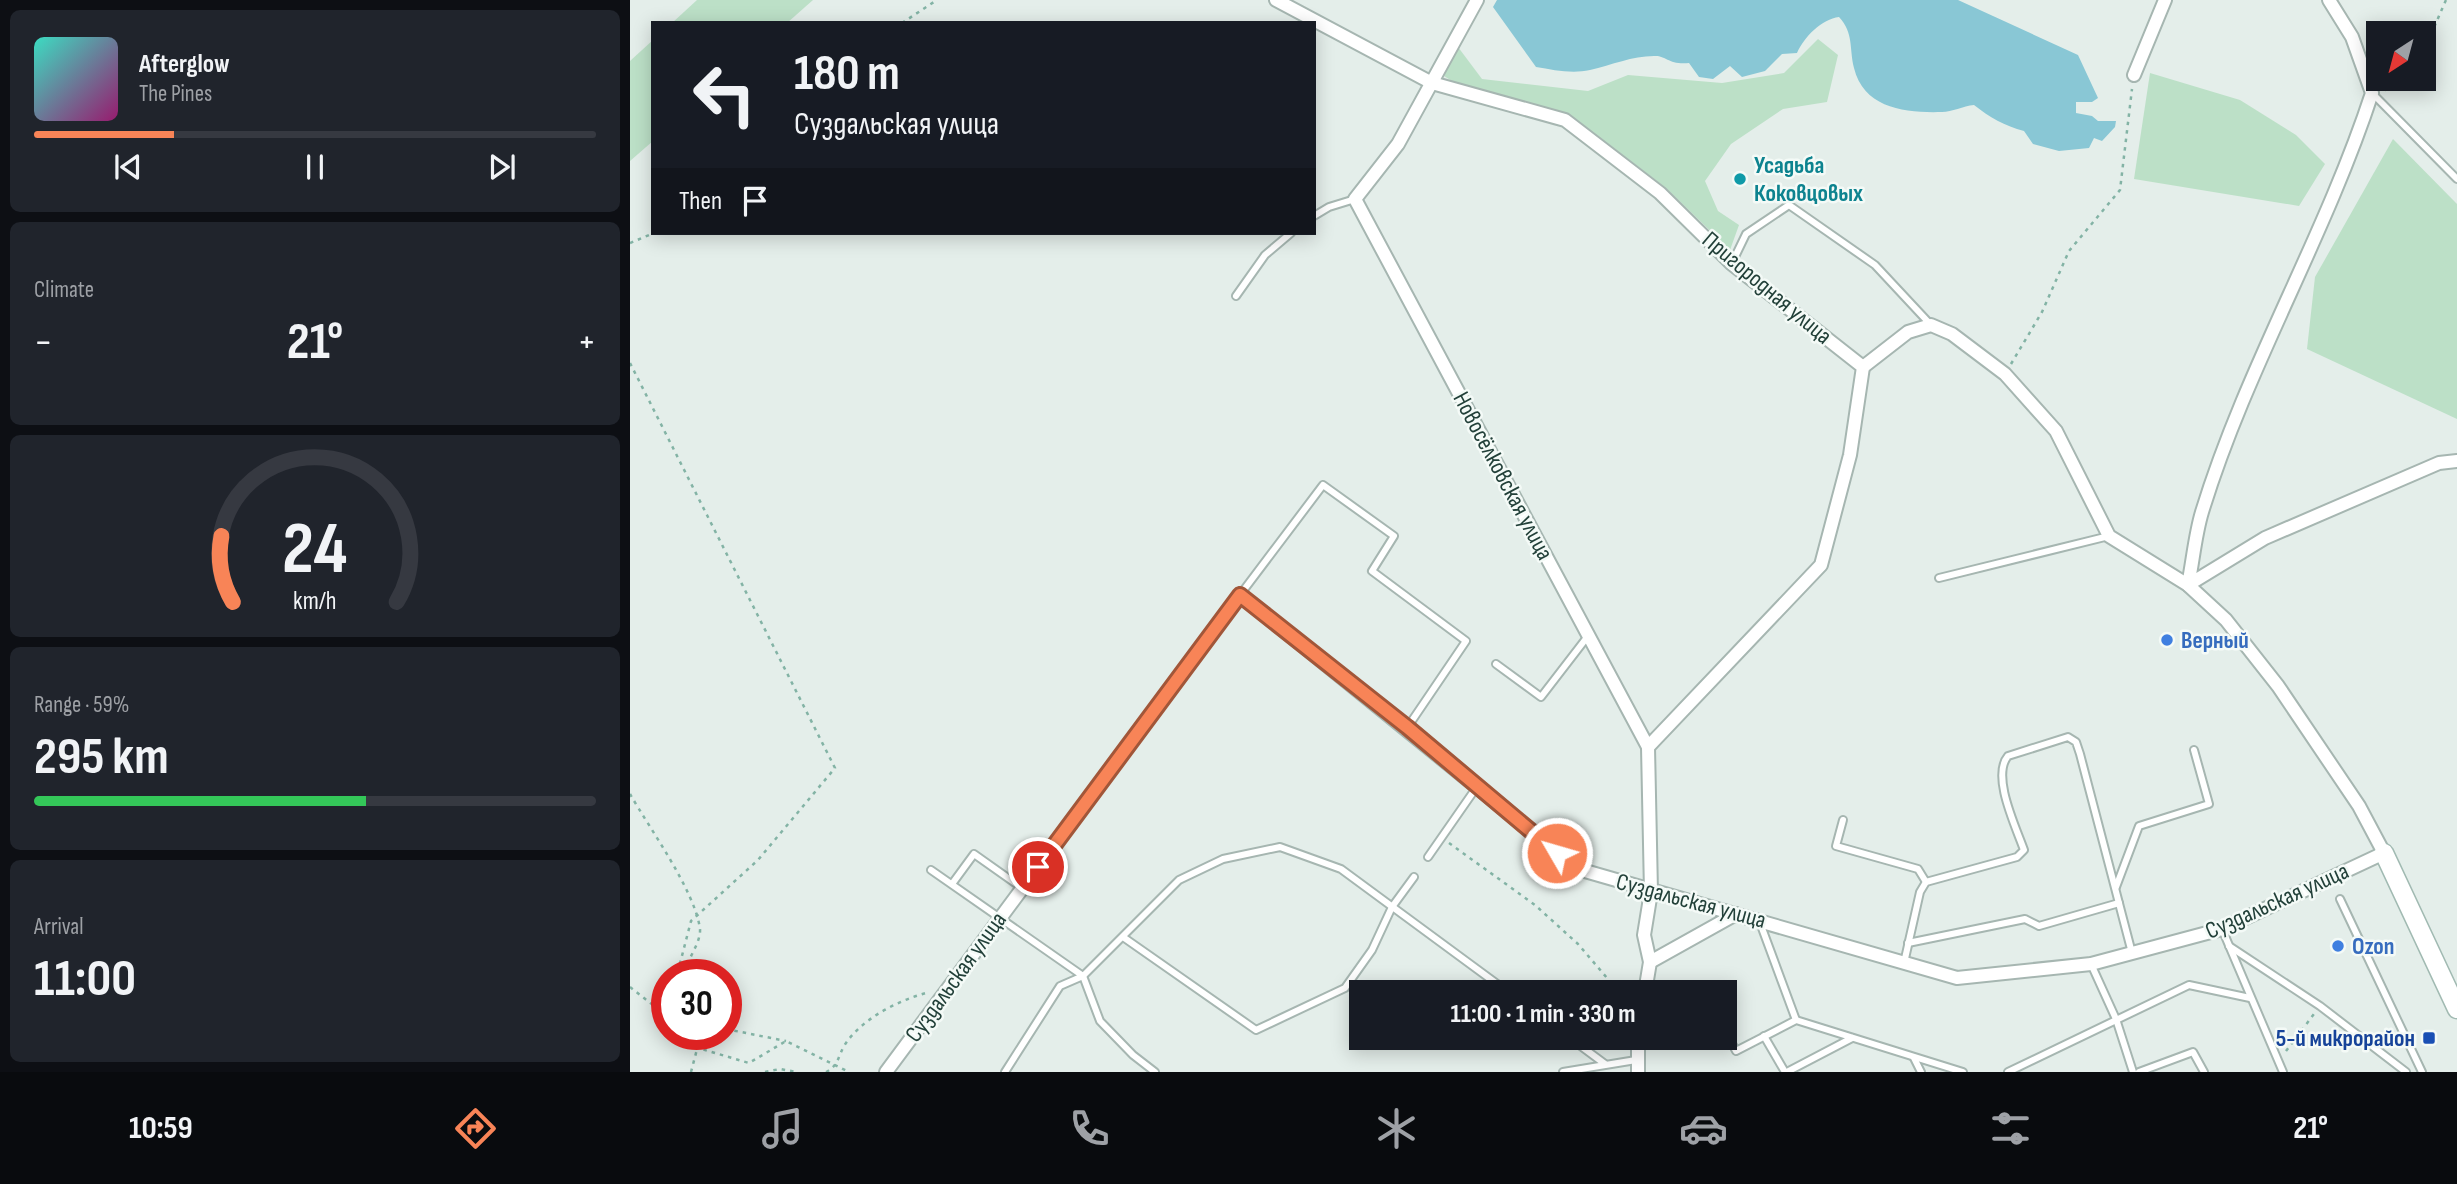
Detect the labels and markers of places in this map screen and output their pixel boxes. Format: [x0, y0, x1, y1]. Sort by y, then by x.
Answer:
place label: Усадьба Коковцовых [1754, 151, 1863, 208]
marker: Усадьба Коковцовых [1732, 171, 1748, 187]
place label: Верный [2181, 626, 2249, 655]
marker: Верный [2159, 632, 2175, 648]
pin [1008, 837, 1068, 897]
place label: Ozon [2352, 932, 2395, 961]
marker: Ozon [2330, 938, 2346, 954]
place label: 5-й микрорайон [2276, 1024, 2415, 1053]
marker: 5-й микрорайон [2421, 1030, 2437, 1046]

